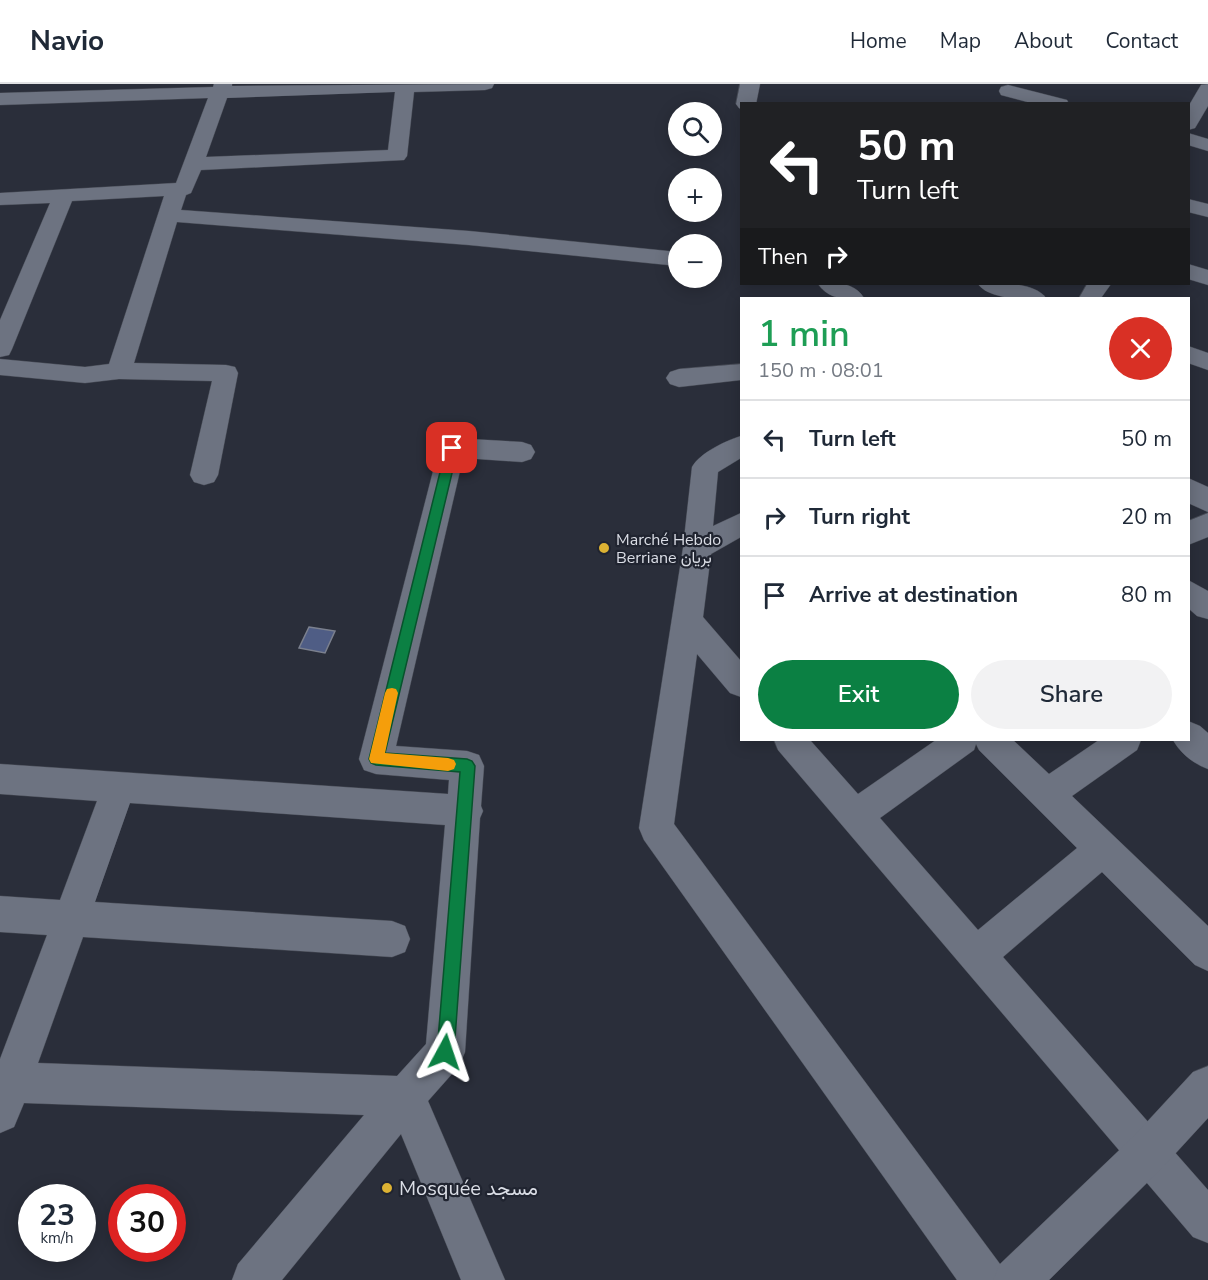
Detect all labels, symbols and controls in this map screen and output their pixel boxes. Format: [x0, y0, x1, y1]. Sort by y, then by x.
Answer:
text: Navio [30, 22, 104, 60]
text: Home [850, 27, 907, 55]
text: Map [940, 27, 981, 55]
text: About [1014, 27, 1072, 55]
text: Contact [1105, 27, 1178, 55]
map controls [668, 102, 722, 288]
button: search [668, 102, 722, 156]
text: 50 m [857, 118, 956, 175]
icon: left [758, 126, 836, 204]
button: + [668, 168, 722, 222]
text: Turn left [857, 172, 958, 209]
button: − [668, 234, 722, 288]
icon: right [820, 240, 853, 273]
text: Then [758, 242, 808, 272]
text: 1 min [758, 310, 850, 359]
button: close [1109, 317, 1172, 380]
text: 150 m · 08:01 [758, 357, 884, 384]
pin [426, 422, 477, 473]
icon: left [758, 423, 791, 456]
text: Turn left [809, 424, 896, 454]
text: 50 m [1121, 424, 1172, 454]
icon: arrive [435, 431, 468, 464]
icon: right [758, 501, 791, 534]
text: Turn right [809, 502, 910, 532]
text: 20 m [1121, 502, 1172, 532]
place label: Marché Hebdo Berriane بريان [616, 529, 721, 569]
marker: Marché Hebdo Berriane بريان [597, 541, 611, 555]
icon: arrive [758, 579, 791, 612]
text: Arrive at destination [809, 580, 1018, 610]
text: 80 m [1121, 580, 1172, 610]
button: Exit [758, 660, 959, 729]
button: Share [971, 660, 1172, 729]
position arrow [413, 1020, 477, 1084]
place label: Mosquée مسجد [399, 1175, 538, 1202]
marker: Mosquée مسجد [380, 1181, 394, 1195]
speed limit sign: 30 [108, 1184, 186, 1262]
text: 23 [39, 1195, 75, 1236]
text: km/h [40, 1228, 74, 1248]

